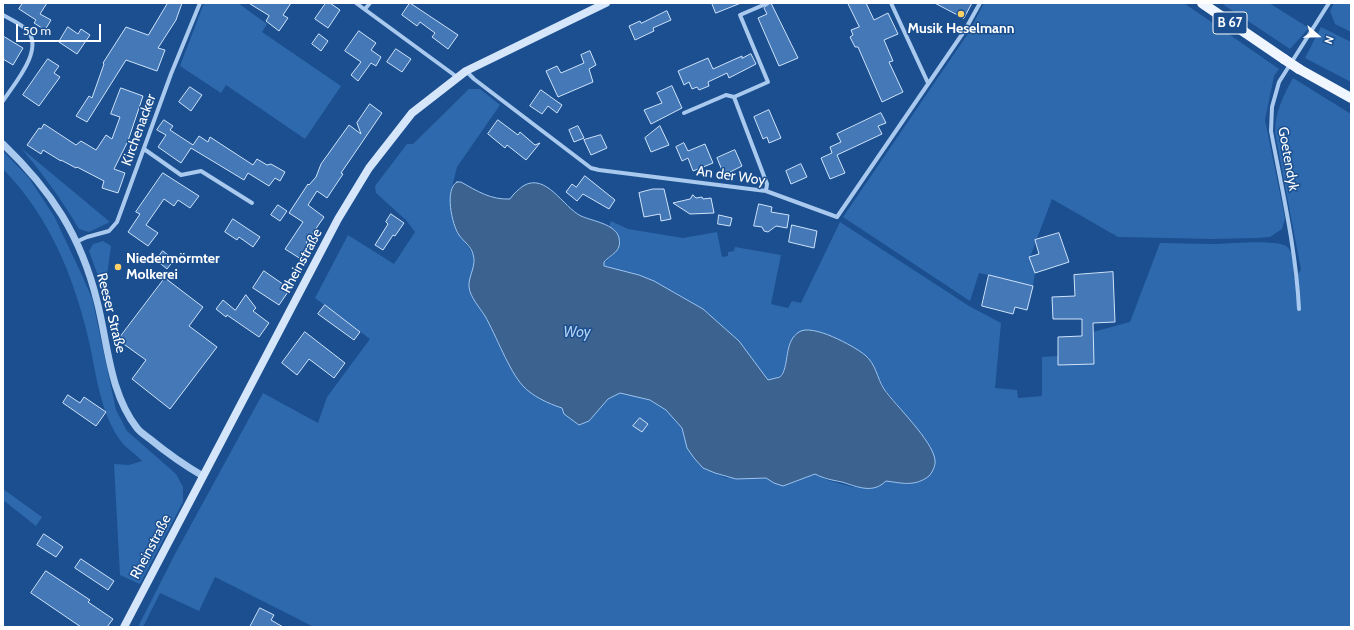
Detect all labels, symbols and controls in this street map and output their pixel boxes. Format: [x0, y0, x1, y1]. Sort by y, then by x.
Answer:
marker: Musik Heselmann [956, 9, 966, 19]
road number: B 67 [1213, 12, 1247, 34]
scale bar [18, 16, 103, 42]
north arrow [1298, 16, 1338, 56]
place label: Musik Heselmann [907, 21, 1015, 37]
text: 50 m [23, 23, 51, 38]
text: N [1321, 34, 1337, 46]
street label: Kirchenacker [118, 92, 160, 168]
street label: Goetendyk [1274, 126, 1302, 192]
street label: An der Woy [695, 163, 767, 189]
street label: Rheinstraße [278, 226, 326, 296]
place label: Niedermörmter Molkerei [126, 251, 220, 284]
marker: Niedermörmter Molkerei [113, 262, 123, 272]
street label: Reeser Straße [93, 271, 129, 355]
water label: Woy [563, 324, 591, 342]
street label: Rheinstraße [127, 512, 175, 582]

